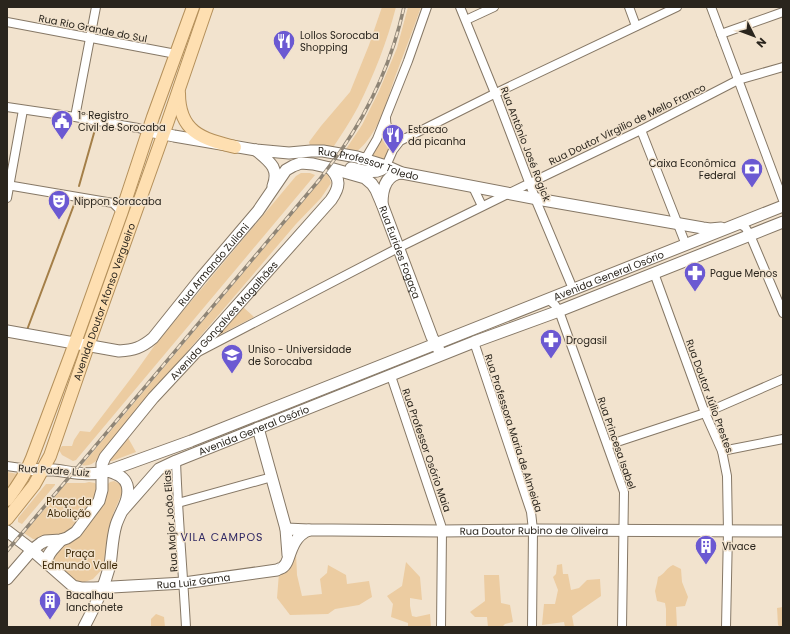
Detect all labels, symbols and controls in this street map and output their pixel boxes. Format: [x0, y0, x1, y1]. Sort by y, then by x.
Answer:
street label: Rua Rio Grande do Sul [37, 11, 149, 46]
north arrow [734, 16, 774, 56]
restaurant icon: Lollos Sorocaba Shopping [271, 28, 297, 61]
place label: Lollos Sorocaba Shopping [300, 28, 379, 55]
text: N [753, 34, 770, 51]
street label: Rua Doutor Virgilio de Mello Franco [546, 80, 708, 169]
street label: Rua Antônio José Rogick [497, 85, 555, 204]
public building icon: 1º Registro Civil de Sorocaba [49, 108, 75, 141]
place label: 1º Registro Civil de Sorocaba [78, 108, 166, 135]
restaurant icon: Estacao da picanha [380, 122, 406, 155]
place label: Estacao da picanha [408, 122, 466, 149]
street label: Rua Professor Toledo [318, 144, 420, 184]
place label: Caixa Econômica Federal [649, 156, 736, 183]
bank icon: Caixa Econômica Federal [739, 156, 765, 189]
theatre icon: Nippon Soracaba [46, 188, 72, 221]
place label: Nippon Soracaba [74, 194, 162, 209]
street label: Rua Eurides Fogaça [375, 204, 424, 301]
street label: Rua Armando Zuliani [174, 220, 253, 309]
street label: Avenida Doutor Afonso Vergueiro [70, 221, 139, 382]
street label: Avenida General Osório [551, 247, 666, 304]
street label: Avenida Gonçalves Magalhães [167, 258, 281, 383]
pharmacy icon: Pague Menos [682, 260, 708, 293]
place label: Pague Menos [710, 266, 777, 281]
pharmacy icon: Drogasil [538, 327, 564, 360]
place label: Drogasil [566, 333, 607, 348]
street label: Rua Doutor Júlio Prestes [682, 337, 737, 455]
school or university icon: Uniso - Universidade de Sorocaba [219, 342, 245, 375]
place label: Uniso - Universidade de Sorocaba [248, 342, 351, 369]
street label: Rua Professora Maria de Almeida [481, 352, 546, 514]
street label: Rua Professor Osório Maia [398, 386, 455, 514]
street label: Rua Princesa Isabel [594, 395, 639, 491]
street label: Avenida General Osório [196, 402, 311, 459]
street label: Rua Padre Luiz [18, 461, 91, 481]
street label: Rua Major João Elias [159, 470, 182, 572]
park label: Praça da Abolição [46, 494, 92, 521]
street label: Rua Doutor Rubino de Oliveira [460, 523, 608, 539]
district label: VILA CAMPOS [180, 529, 264, 545]
building icon: Vivace [693, 533, 719, 566]
place label: Vivace [722, 539, 756, 554]
park label: Praça Edmundo Valle [42, 546, 118, 573]
street label: Rua Luiz Gama [156, 570, 231, 593]
building icon: Bacalhau lanchonete [37, 588, 63, 621]
place label: Bacalhau lanchonete [66, 588, 123, 615]

